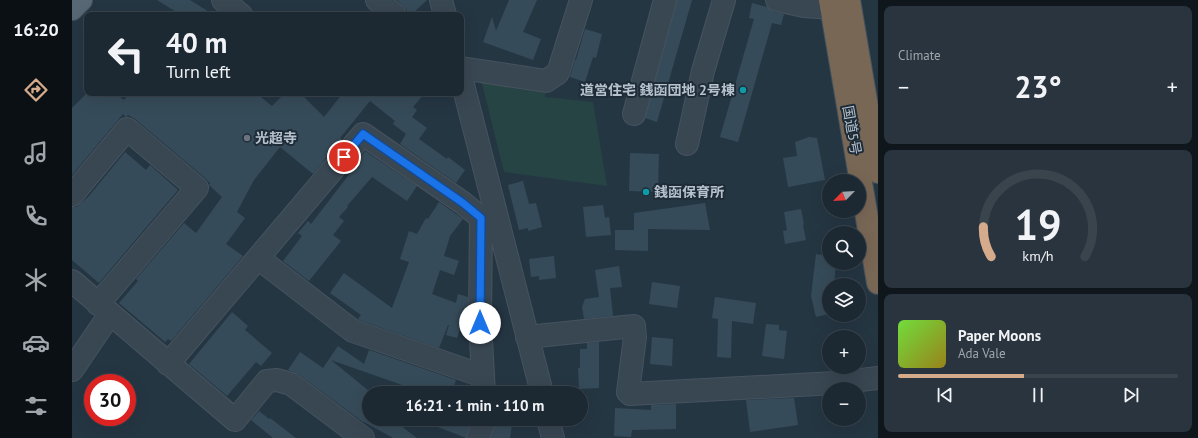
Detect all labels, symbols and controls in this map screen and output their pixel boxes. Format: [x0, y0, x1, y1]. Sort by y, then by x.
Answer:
text: 16:20 [13, 18, 59, 41]
text: 40 m [166, 24, 227, 61]
icon: left [100, 28, 152, 80]
text: Climate [898, 47, 941, 64]
text: Turn left [166, 60, 231, 83]
text: 23° [1014, 67, 1062, 106]
text: − [898, 73, 909, 101]
text: + [1167, 73, 1178, 101]
icon: directions [22, 76, 50, 104]
place label: 道営住宅 銭函団地 2号棟 [580, 81, 735, 99]
marker: 道営住宅 銭函団地 2号棟 [738, 85, 748, 95]
street label: 国道5号 [839, 104, 865, 156]
place label: 光超寺 [255, 129, 297, 147]
marker: 光超寺 [242, 133, 252, 143]
icon: music [22, 139, 50, 167]
pin [327, 140, 361, 174]
icon: arrive [333, 146, 355, 168]
north arrow [822, 174, 866, 218]
map controls [822, 174, 866, 426]
place label: 銭函保育所 [654, 183, 724, 201]
marker: 銭函保育所 [641, 187, 651, 197]
text: 19 [1014, 198, 1062, 251]
icon: phone [22, 202, 50, 230]
button: search [822, 226, 866, 270]
text: km/h [1022, 246, 1054, 265]
icon: climate [22, 266, 50, 294]
button: layers [822, 278, 866, 322]
position arrow [459, 302, 501, 344]
text: Paper Moons [958, 326, 1041, 345]
icon: car [22, 329, 50, 357]
button: + [822, 330, 866, 374]
text: Ada Vale [958, 345, 1006, 362]
speed limit sign: 30 [84, 374, 136, 426]
button: − [822, 382, 866, 426]
icon: previous [934, 384, 956, 406]
icon: pause [1027, 384, 1049, 406]
icon: next [1120, 384, 1142, 406]
icon: filters [22, 392, 50, 420]
text: 16:21 · 1 min · 110 m [406, 396, 544, 415]

